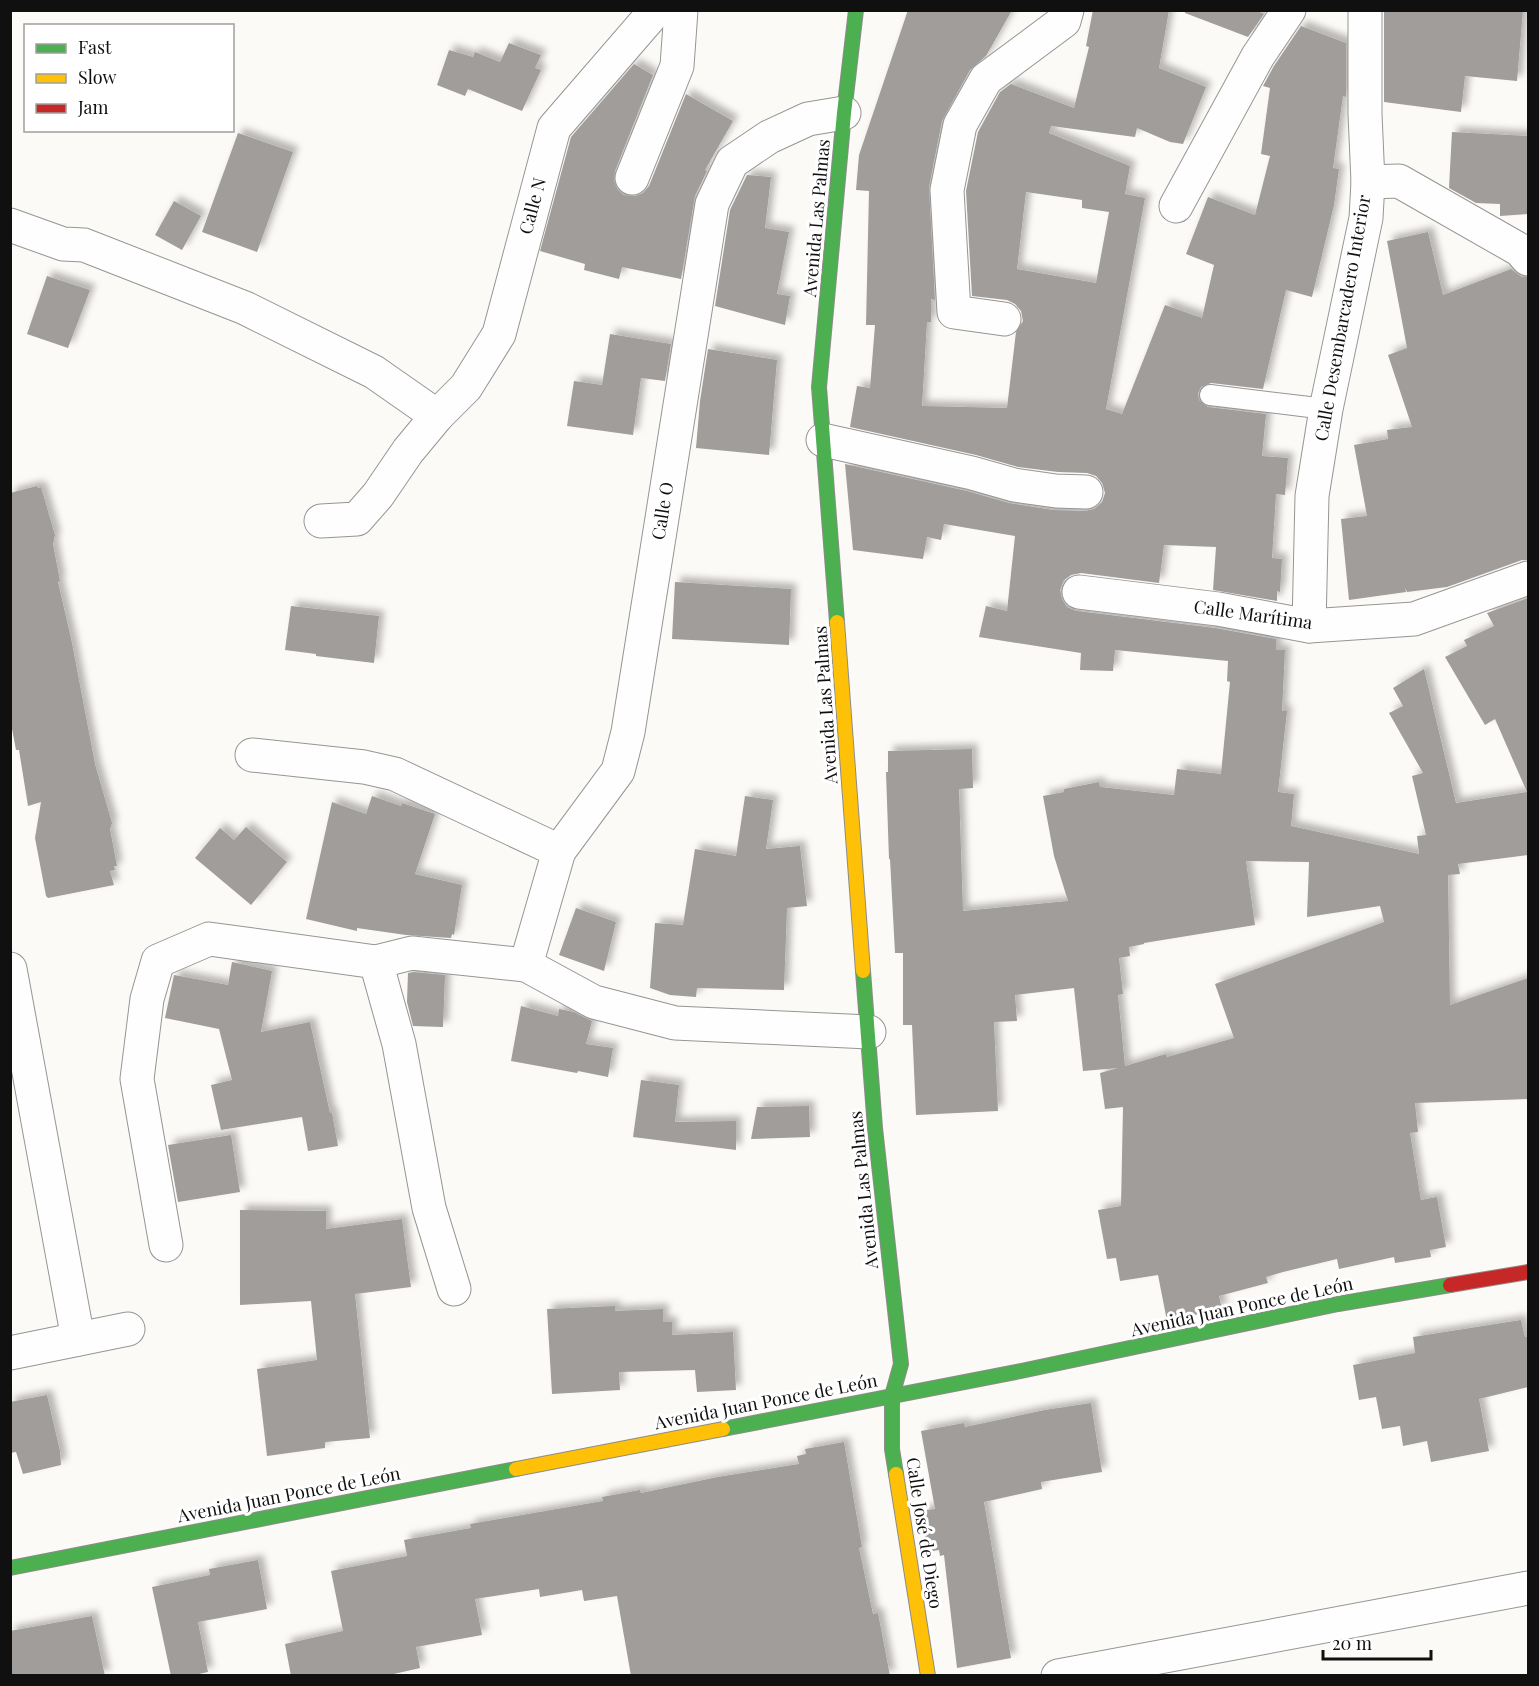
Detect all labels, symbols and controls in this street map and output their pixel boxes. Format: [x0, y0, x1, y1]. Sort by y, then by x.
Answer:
legend [24, 24, 234, 132]
text: Fast [78, 35, 112, 59]
text: Slow [78, 65, 116, 89]
text: Jam [77, 95, 108, 119]
street label: Avenida Las Palmas [797, 138, 835, 299]
street label: Calle N [513, 174, 551, 237]
street label: Calle Desembarcadero Interior [1309, 193, 1376, 443]
street label: Calle O [646, 480, 678, 542]
street label: Calle Marítima [1192, 594, 1314, 634]
street label: Avenida Las Palmas [808, 625, 843, 786]
street label: Avenida Las Palmas [843, 1110, 883, 1271]
street label: Avenida Juan Ponce de León [1127, 1271, 1355, 1342]
street label: Avenida Juan Ponce de León [651, 1368, 880, 1435]
street label: Calle José de Diego [901, 1456, 949, 1610]
street label: Avenida Juan Ponce de León [174, 1461, 403, 1528]
scale bar [1323, 1623, 1431, 1661]
text: 20 m [1332, 1631, 1372, 1655]

